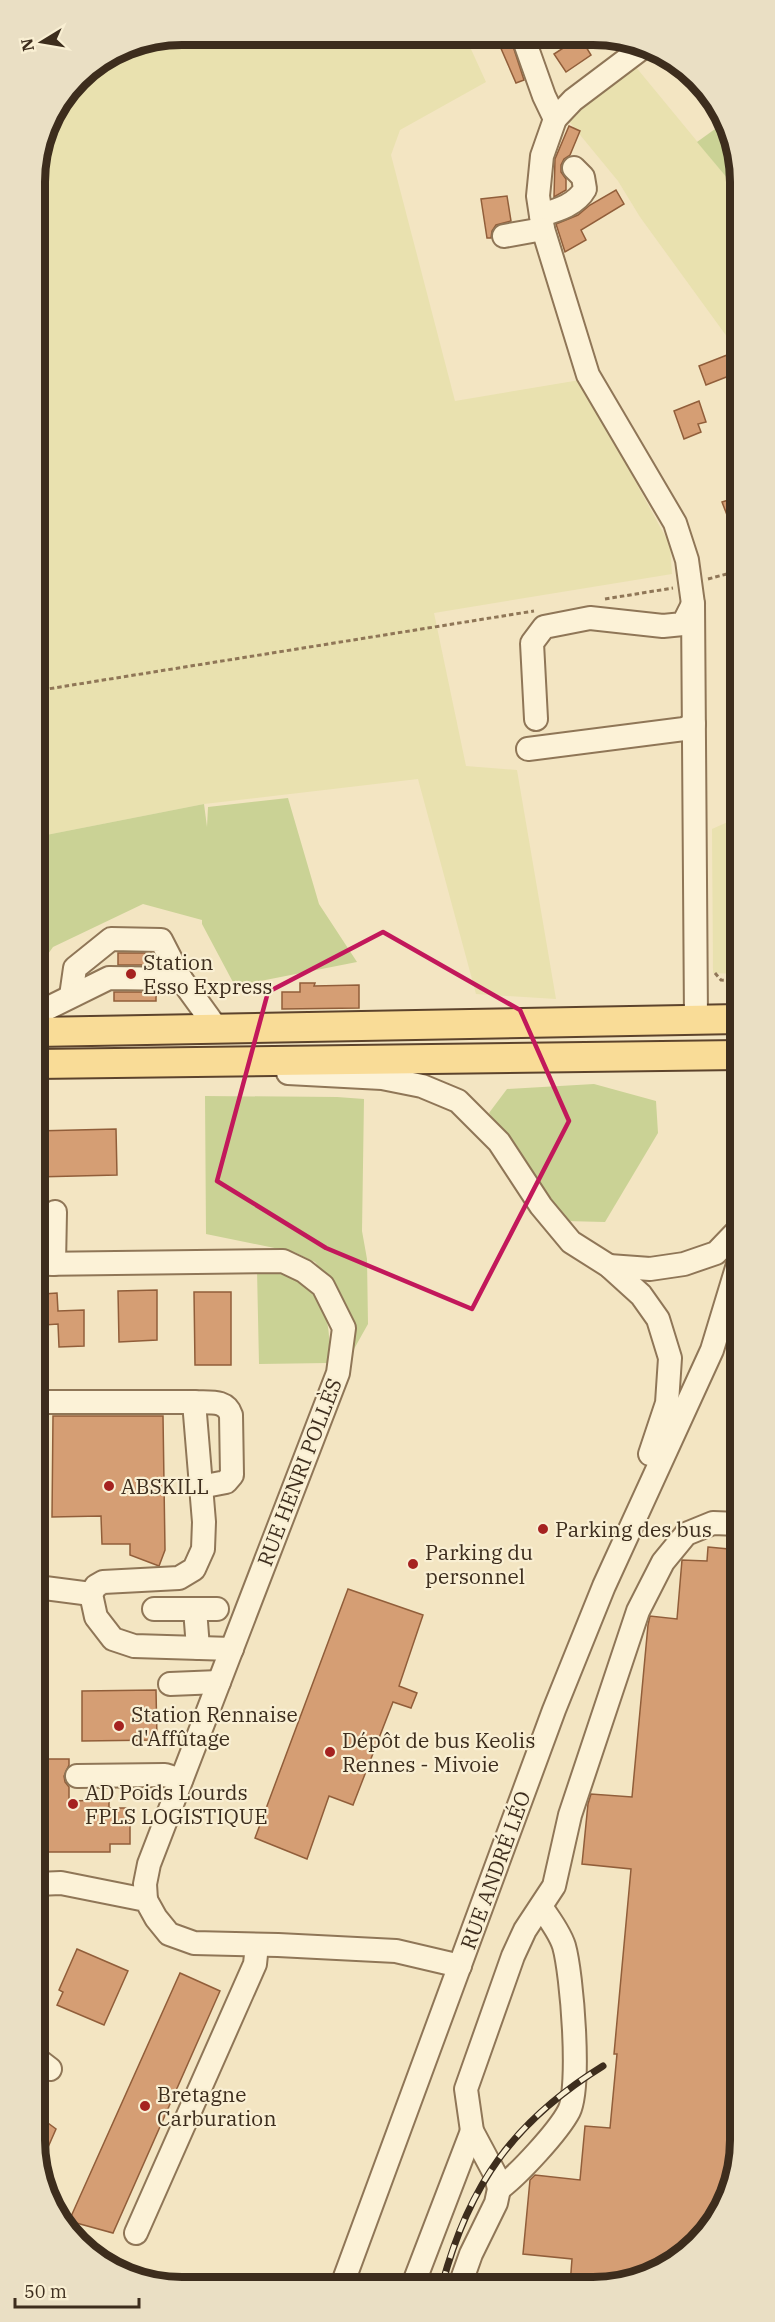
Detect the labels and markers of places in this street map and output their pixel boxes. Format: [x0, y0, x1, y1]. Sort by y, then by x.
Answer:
place label: Station Esso Express [143, 948, 273, 1000]
marker: Station Esso Express [124, 967, 138, 981]
place label: ABSKILL [121, 1472, 209, 1500]
marker: ABSKILL [102, 1479, 116, 1493]
place label: Parking des bus [555, 1515, 712, 1543]
marker: Parking des bus [536, 1522, 550, 1536]
place label: Parking du personnel [425, 1538, 533, 1590]
marker: Parking du personnel [406, 1557, 420, 1571]
place label: Station Rennaise d'Affûtage [131, 1700, 298, 1752]
marker: Station Rennaise d'Affûtage [112, 1719, 126, 1733]
place label: Dépôt de bus Keolis Rennes - Mivoie [342, 1726, 535, 1778]
marker: Dépôt de bus Keolis Rennes - Mivoie [323, 1745, 337, 1759]
place label: AD Poids Lourds FPLS LOGISTIQUE [85, 1778, 268, 1830]
marker: AD Poids Lourds FPLS LOGISTIQUE [66, 1797, 80, 1811]
place label: Bretagne Carburation [157, 2080, 277, 2132]
marker: Bretagne Carburation [138, 2099, 152, 2113]

